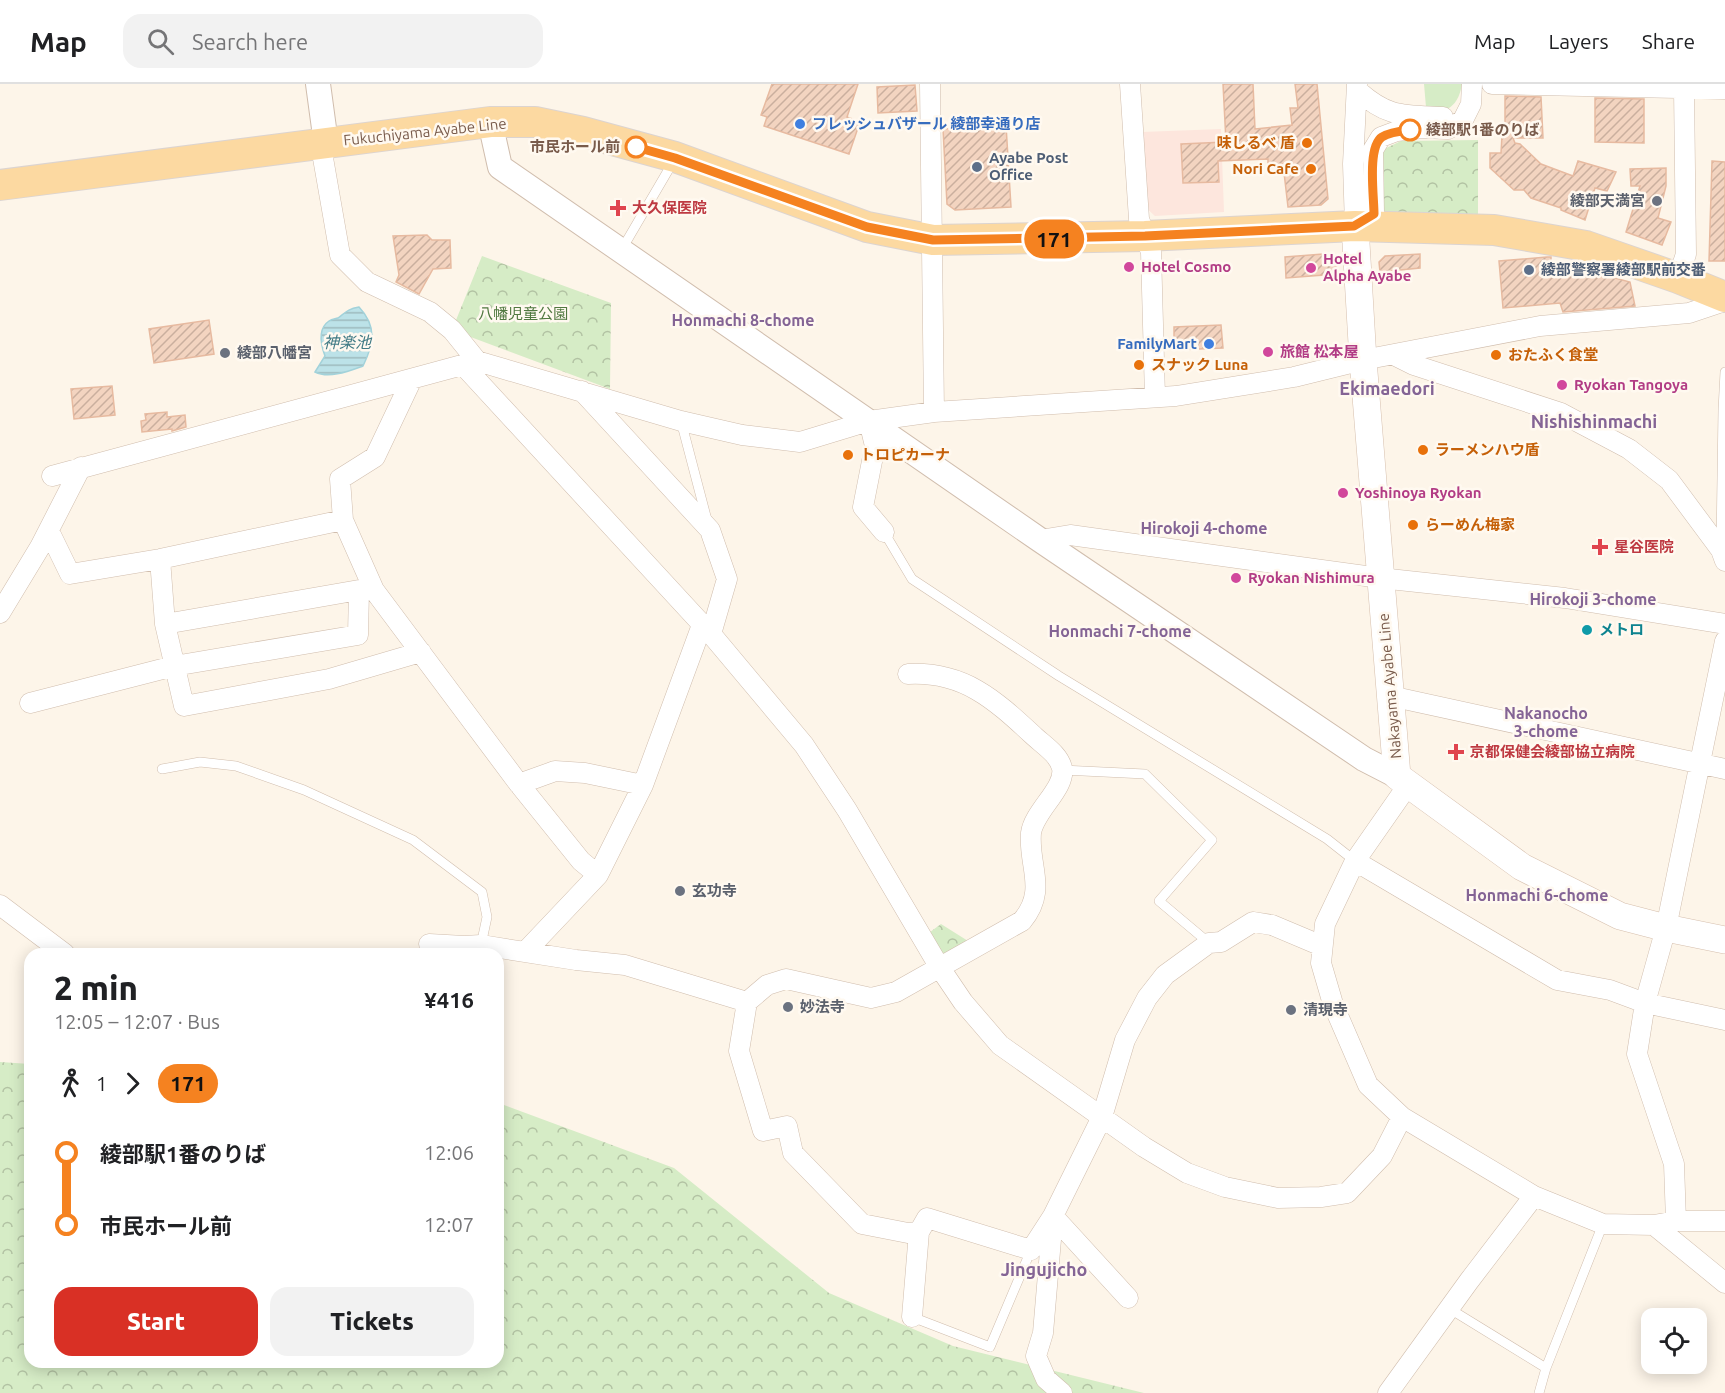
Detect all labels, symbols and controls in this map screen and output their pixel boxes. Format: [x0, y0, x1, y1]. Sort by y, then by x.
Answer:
search box [123, 14, 543, 68]
icon: search [144, 25, 177, 58]
text: Map [30, 26, 87, 57]
text: Search here [192, 29, 308, 54]
text: Map [1474, 29, 1515, 53]
text: Layers [1548, 29, 1609, 53]
text: Share [1642, 29, 1695, 53]
street label: Fukuchiyama Ayabe Line [343, 114, 507, 149]
place label: フレッシュバザール 綾部幸通り店 [812, 115, 1041, 132]
marker: フレッシュバザール 綾部幸通り店 [793, 117, 807, 131]
marker: 綾部駅1番のりば [1399, 119, 1421, 141]
place label: 綾部駅1番のりば [1426, 121, 1539, 138]
place label: 味しるべ 盾 [1216, 134, 1295, 151]
marker: 市民ホール前 [625, 136, 647, 158]
marker: 味しるべ 盾 [1300, 136, 1314, 150]
place label: 市民ホール前 [530, 138, 620, 155]
place label: Ayabe Post Office [989, 149, 1069, 183]
marker: Ayabe Post Office [970, 160, 984, 174]
place label: Nori Cafe [1232, 160, 1299, 177]
marker: Nori Cafe [1304, 162, 1318, 176]
place label: 綾部天満宮 [1570, 192, 1645, 209]
marker: 綾部天満宮 [1650, 194, 1664, 208]
marker: 大久保医院 [609, 199, 627, 217]
place label: 大久保医院 [632, 199, 707, 216]
line badge: 171 [1020, 220, 1088, 258]
text: 171 [1036, 227, 1072, 251]
place label: Hotel Alpha Ayabe [1323, 250, 1411, 284]
place label: Hotel Cosmo [1141, 258, 1231, 275]
marker: Hotel Cosmo [1122, 260, 1136, 274]
marker: Hotel Alpha Ayabe [1304, 261, 1318, 275]
place label: 綾部警察署綾部駅前交番 [1541, 261, 1706, 278]
marker: 綾部警察署綾部駅前交番 [1522, 263, 1536, 277]
park label: 八幡児童公園 [478, 305, 568, 322]
district label: Honmachi 8-chome [672, 311, 814, 329]
water label: 神楽池 [323, 333, 373, 351]
place label: FamilyMart [1117, 335, 1198, 352]
marker: FamilyMart [1202, 337, 1216, 351]
place label: 旅館 松本屋 [1280, 343, 1359, 360]
place label: 綾部八幡宮 [237, 344, 312, 361]
marker: 旅館 松本屋 [1261, 345, 1275, 359]
marker: 綾部八幡宮 [218, 346, 232, 360]
place label: おたふく食堂 [1508, 346, 1598, 363]
marker: おたふく食堂 [1489, 348, 1503, 362]
place label: スナック Luna [1151, 356, 1249, 373]
marker: スナック Luna [1132, 358, 1146, 372]
place label: Ryokan Tangoya [1574, 376, 1688, 393]
district label: Ekimaedori [1339, 378, 1435, 398]
marker: Ryokan Tangoya [1555, 378, 1569, 392]
district label: Nishishinmachi [1531, 411, 1657, 431]
place label: ラーメンハウ盾 [1435, 441, 1539, 458]
marker: ラーメンハウ盾 [1416, 443, 1430, 457]
place label: トロピカーナ [860, 446, 950, 463]
marker: トロピカーナ [841, 448, 855, 462]
place label: Yoshinoya Ryokan [1355, 484, 1482, 501]
marker: Yoshinoya Ryokan [1336, 486, 1350, 500]
place label: らーめん梅家 [1425, 516, 1515, 533]
marker: らーめん梅家 [1406, 518, 1420, 532]
district label: Hirokoji 4-chome [1140, 519, 1268, 537]
marker: 星谷医院 [1591, 538, 1609, 556]
place label: 星谷医院 [1614, 538, 1674, 555]
place label: Ryokan Nishimura [1248, 569, 1375, 586]
marker: Ryokan Nishimura [1229, 571, 1243, 585]
district label: Hirokoji 3-chome [1529, 590, 1657, 608]
street label: Nakayama Ayabe Line [1375, 613, 1404, 759]
place label: メトロ [1599, 621, 1644, 638]
district label: Honmachi 7-chome [1049, 622, 1191, 640]
marker: メトロ [1580, 623, 1594, 637]
district label: Nakanocho 3-chome [1504, 704, 1588, 740]
marker: 京都保健会綾部協立病院 [1447, 743, 1465, 761]
place label: 京都保健会綾部協立病院 [1470, 743, 1635, 760]
place label: 玄功寺 [692, 882, 737, 899]
marker: 玄功寺 [673, 884, 687, 898]
district label: Honmachi 6-chome [1466, 886, 1608, 904]
text: 2 min [54, 969, 138, 1006]
text: ¥416 [424, 987, 474, 1012]
place label: 妙法寺 [800, 998, 845, 1015]
marker: 妙法寺 [781, 1000, 795, 1014]
place label: 清現寺 [1303, 1001, 1348, 1018]
marker: 清現寺 [1284, 1003, 1298, 1017]
text: 12:05 – 12:07 · Bus [54, 1010, 220, 1033]
icon: walk [54, 1067, 87, 1100]
icon: forward [116, 1067, 149, 1100]
text: 171 [170, 1071, 206, 1095]
text: 1 [96, 1072, 107, 1095]
text: 綾部駅1番のりば [100, 1141, 266, 1166]
text: 12:06 [424, 1141, 474, 1164]
text: 市民ホール前 [100, 1213, 232, 1238]
text: 12:07 [424, 1213, 474, 1236]
district label: Jingujicho [1001, 1259, 1087, 1279]
button: Start [54, 1287, 258, 1356]
button: Tickets [270, 1287, 474, 1356]
map controls [1641, 1308, 1707, 1374]
button: locate [1641, 1308, 1707, 1374]

